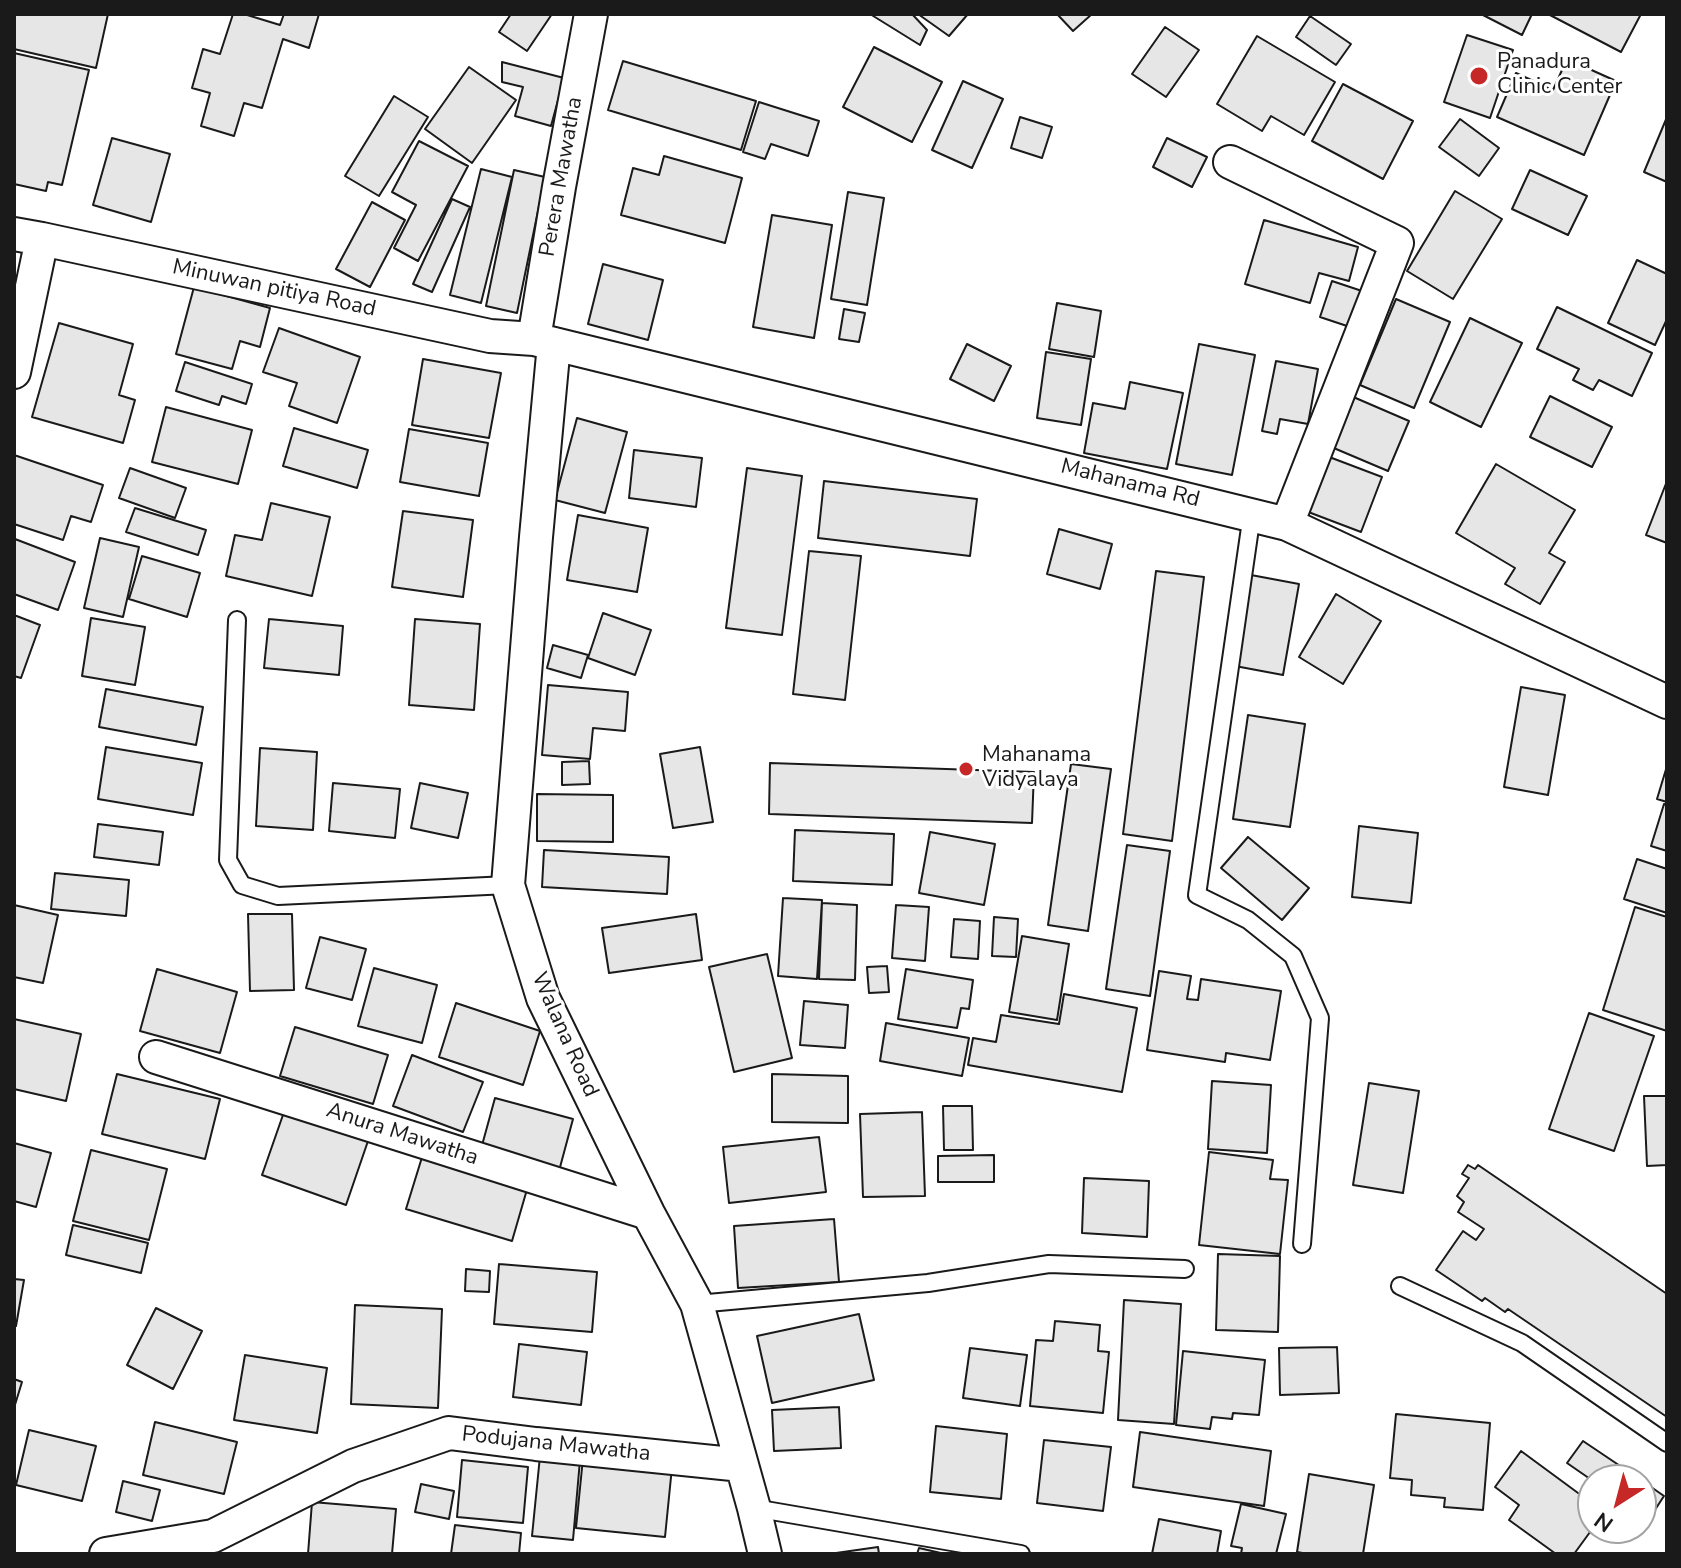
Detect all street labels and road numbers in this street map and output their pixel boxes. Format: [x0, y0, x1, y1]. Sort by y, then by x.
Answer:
street label: Perera Mawatha [535, 95, 589, 259]
street label: Minuwan pitiya Road [170, 255, 378, 323]
street label: Mahanama Rd [1058, 454, 1202, 514]
street label: Walana Road [525, 969, 603, 1101]
street label: Anura Mawatha [323, 1098, 481, 1172]
street label: Podujana Mawatha [460, 1422, 652, 1468]

